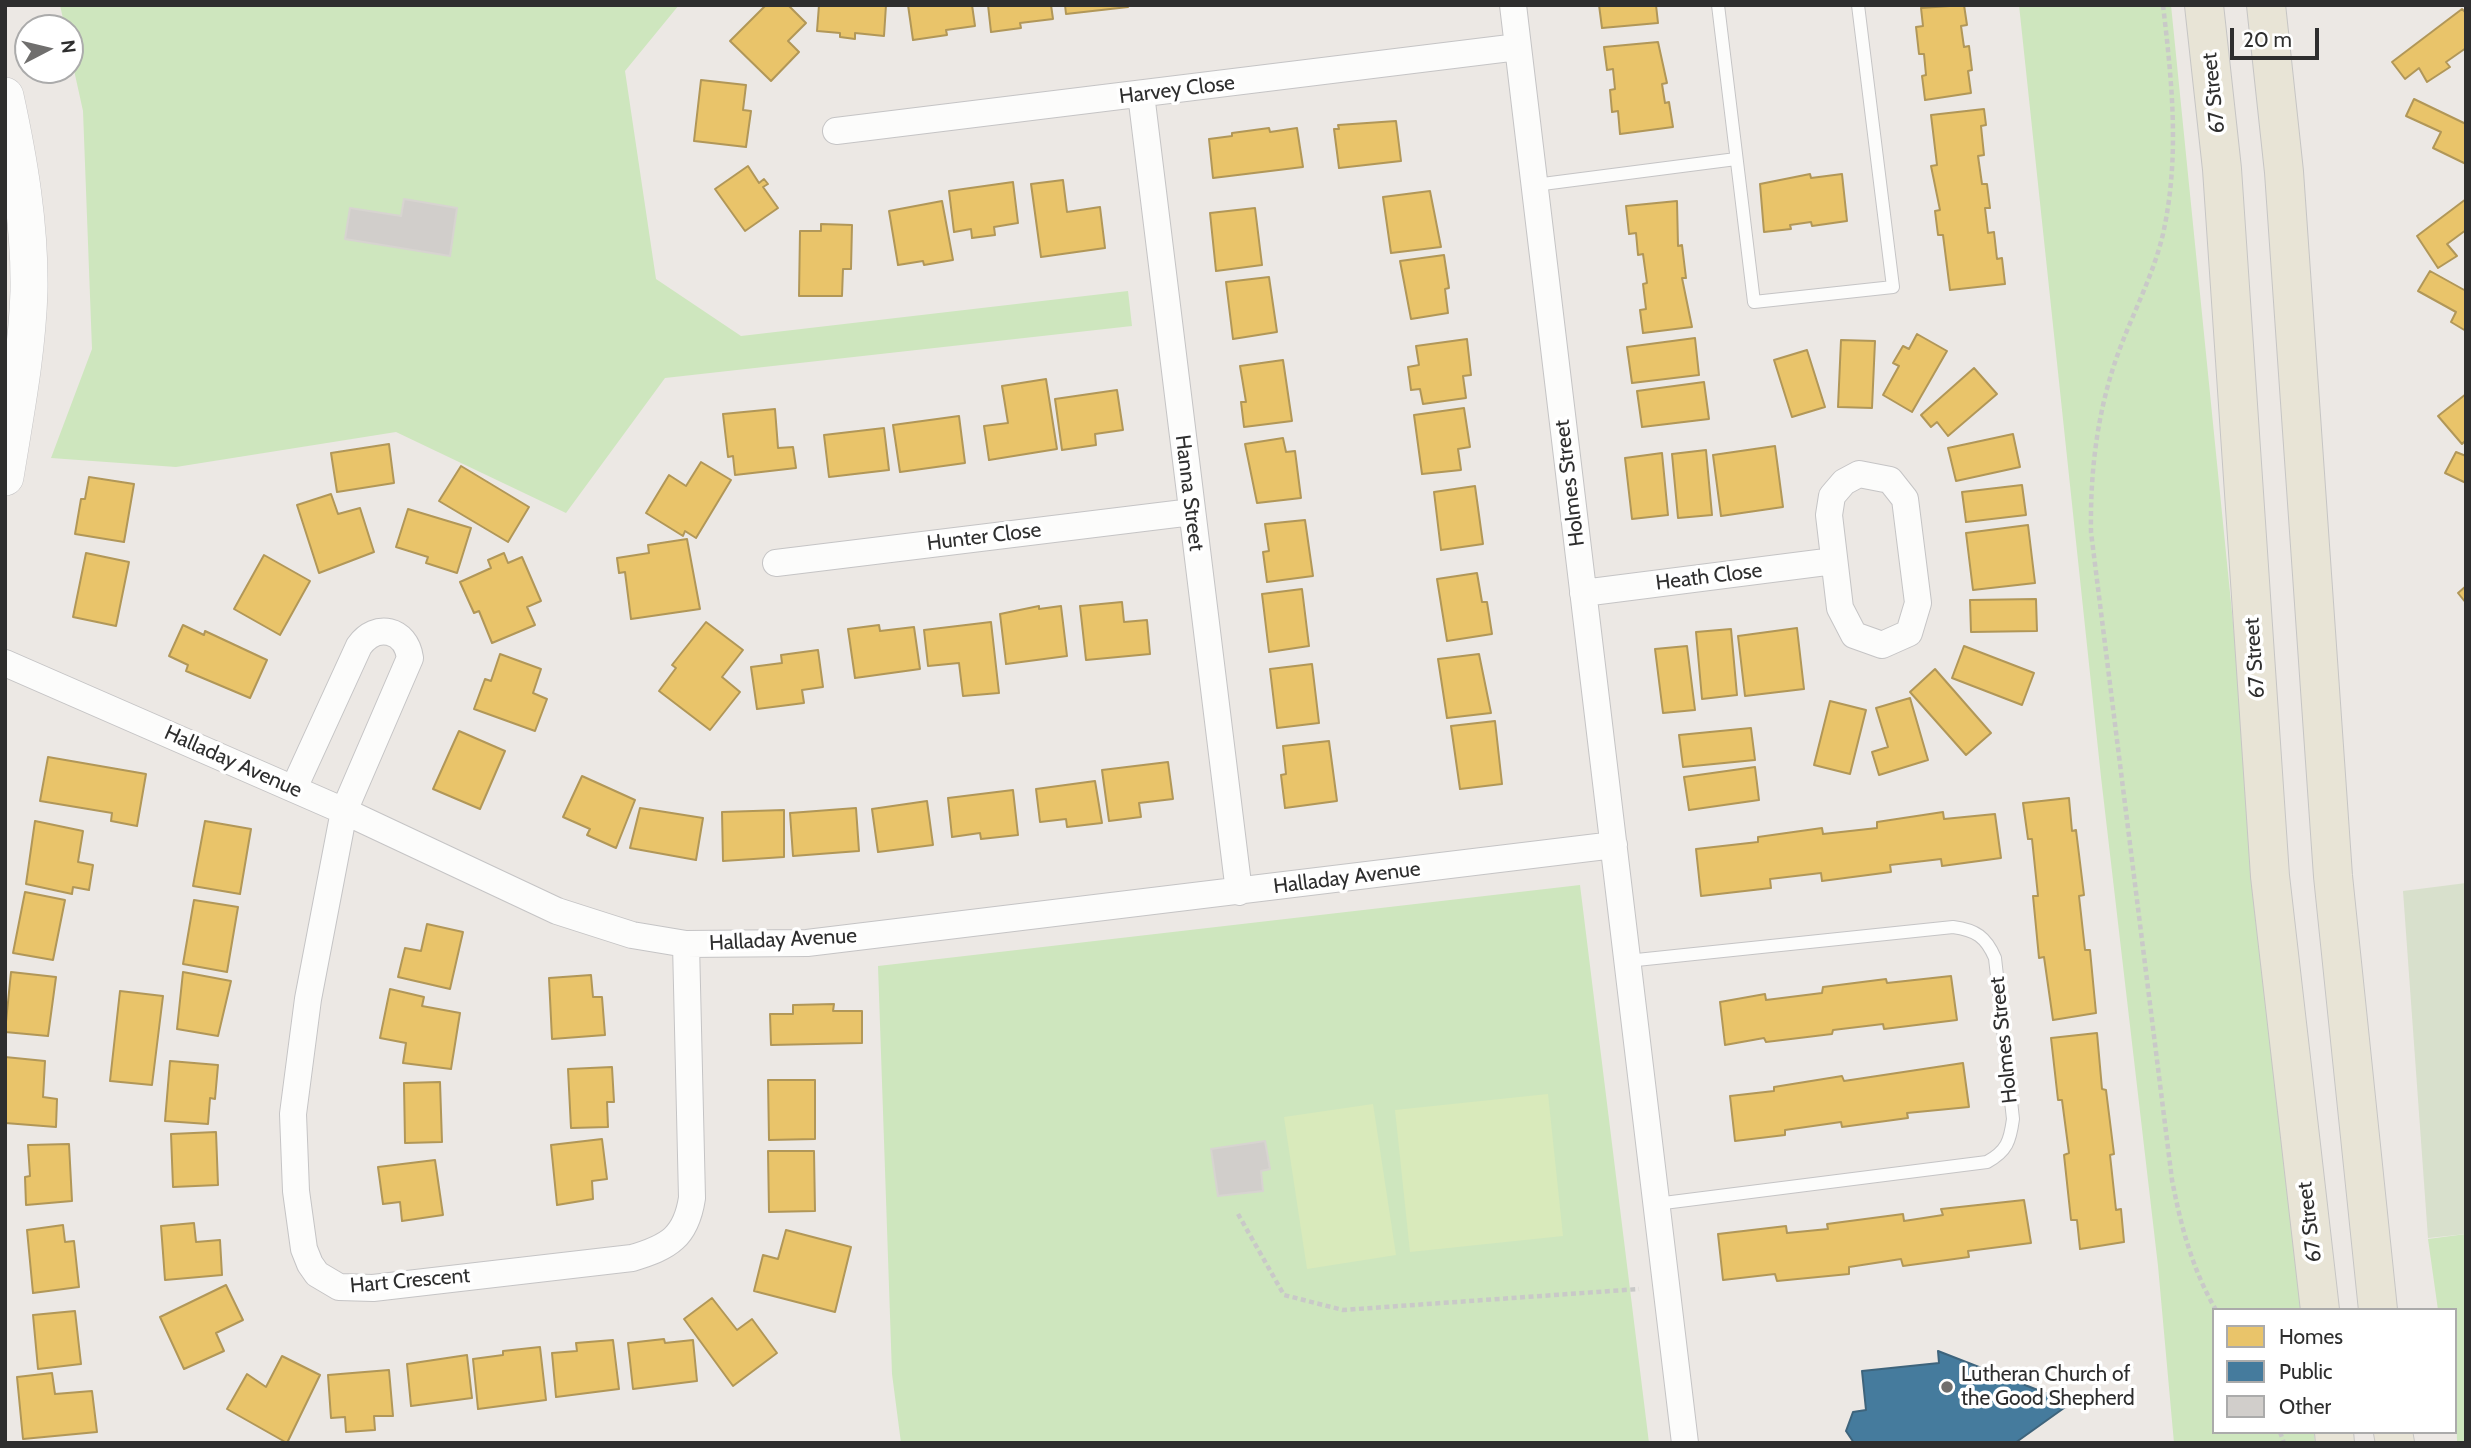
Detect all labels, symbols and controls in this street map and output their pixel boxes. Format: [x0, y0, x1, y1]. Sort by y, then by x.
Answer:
north arrow [14, 14, 84, 84]
scale bar [2233, 14, 2322, 58]
text: 20 m [2243, 27, 2292, 52]
text: N [56, 39, 81, 55]
street label: 67 Street [2197, 51, 2231, 135]
street label: Harvey Close [1118, 70, 1236, 110]
street label: Holmes Street [1550, 418, 1590, 548]
street label: Hanna Street [1169, 433, 1209, 553]
street label: Hunter Close [925, 517, 1043, 557]
street label: Heath Close [1654, 558, 1764, 596]
street label: 67 Street [2240, 617, 2270, 699]
street label: Halladay Avenue [160, 720, 306, 804]
street label: Halladay Avenue [1272, 856, 1422, 900]
street label: Halladay Avenue [708, 924, 858, 956]
street label: Holmes Street [1985, 975, 2023, 1105]
street label: 67 Street [2293, 1180, 2327, 1264]
street label: Hart Crescent [349, 1263, 471, 1299]
legend [2212, 1308, 2457, 1434]
text: Homes [2279, 1324, 2343, 1349]
text: Public [2279, 1359, 2333, 1384]
place label: Lutheran Church of the Good Shepherd [1961, 1362, 2135, 1412]
marker: Lutheran Church of the Good Shepherd [1939, 1379, 1955, 1395]
text: Other [2279, 1394, 2331, 1419]

